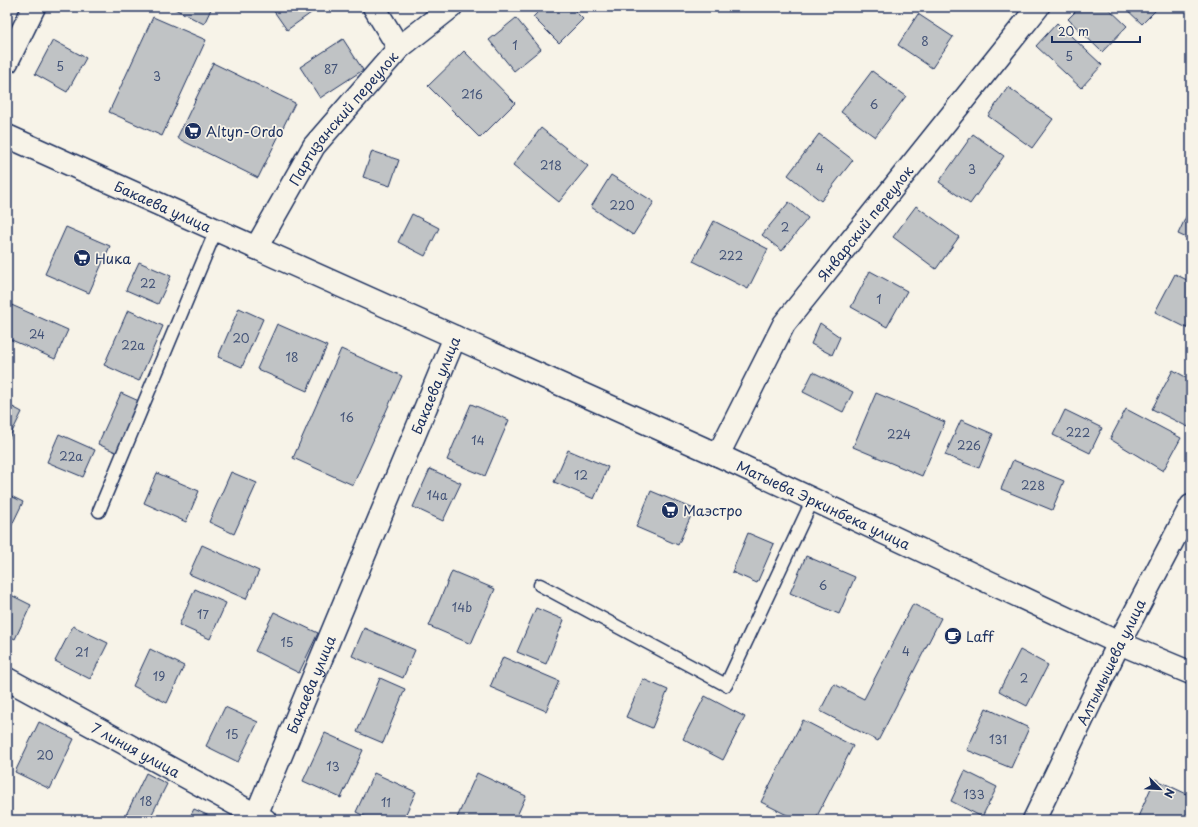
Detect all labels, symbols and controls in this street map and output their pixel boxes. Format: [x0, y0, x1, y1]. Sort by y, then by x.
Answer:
scale bar [1052, 18, 1140, 44]
text: 20 m [1058, 22, 1089, 40]
house number: 8 [921, 32, 929, 50]
house number: 1 [512, 36, 518, 54]
street label: Партизанский переулок [283, 46, 403, 189]
house number: 5 [1065, 47, 1073, 65]
house number: 5 [56, 57, 64, 75]
house number: 87 [324, 60, 338, 78]
house number: 3 [153, 67, 161, 85]
house number: 216 [461, 85, 483, 103]
house number: 6 [870, 95, 878, 113]
supermarket icon: Altyn-Ordo [183, 121, 203, 141]
place label: Altyn-Ordo [206, 121, 284, 142]
house number: 218 [540, 156, 562, 174]
house number: 4 [816, 159, 824, 177]
street label: Январский переулок [812, 160, 918, 285]
house number: 3 [968, 160, 976, 178]
street label: Бакаева улица [111, 175, 215, 237]
house number: 220 [610, 196, 635, 214]
house number: 2 [781, 218, 789, 236]
house number: 222 [719, 246, 743, 264]
supermarket icon: Ника [72, 248, 92, 268]
place label: Ника [95, 248, 131, 269]
house number: 22 [140, 274, 156, 292]
house number: 1 [876, 290, 882, 308]
house number: 24 [29, 325, 45, 343]
house number: 20 [232, 329, 250, 347]
street label: Бакаева улица [405, 333, 465, 437]
house number: 22a [121, 336, 145, 354]
house number: 18 [286, 348, 298, 366]
house number: 16 [340, 408, 354, 426]
house number: 222 [1066, 423, 1090, 441]
house number: 224 [887, 425, 911, 443]
house number: 14 [471, 431, 485, 449]
house number: 226 [957, 436, 981, 454]
house number: 22а [59, 447, 83, 465]
street label: Матыева Эркинбека улица [733, 455, 914, 554]
house number: 12 [574, 466, 588, 484]
house number: 228 [1021, 476, 1045, 494]
house number: 14a [427, 486, 448, 504]
supermarket icon: Маэстро [660, 500, 680, 520]
place label: Маэстро [683, 500, 743, 521]
house number: 6 [819, 576, 827, 594]
street label: Алтымышева улица [1071, 595, 1151, 729]
house number: 14b [452, 598, 472, 616]
house number: 17 [197, 605, 209, 623]
cafe icon: Laff [943, 626, 963, 646]
place label: Laff [966, 626, 995, 647]
street label: Бакаева улица [281, 632, 340, 736]
house number: 15 [280, 633, 294, 651]
house number: 4 [902, 642, 910, 660]
house number: 21 [75, 643, 89, 661]
house number: 19 [153, 667, 165, 685]
house number: 2 [1020, 669, 1028, 687]
street label: 7 линия улица [88, 717, 184, 782]
house number: 15 [225, 725, 239, 743]
house number: 131 [989, 730, 1007, 748]
house number: 20 [36, 746, 54, 764]
house number: 13 [326, 757, 340, 775]
north arrow [1140, 769, 1180, 809]
house number: 133 [963, 785, 985, 803]
text: N [1160, 786, 1179, 801]
house number: 18 [140, 792, 152, 810]
house number: 11 [381, 793, 391, 811]

